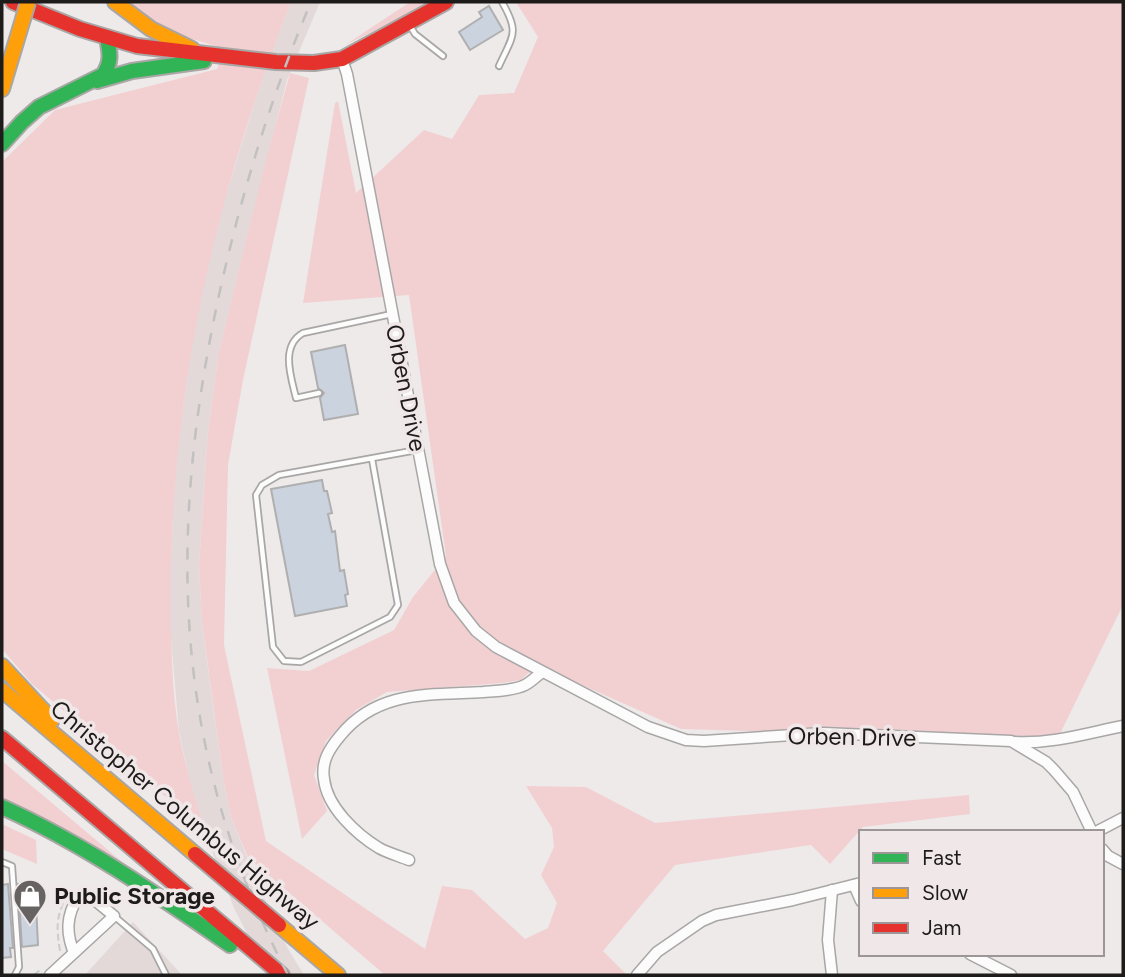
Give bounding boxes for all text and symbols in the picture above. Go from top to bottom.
street label: Orben Drive [380,322,433,454]
street label: Christopher Columbus Highway [45,694,326,936]
street label: Orben Drive [787,721,917,752]
legend [859,830,1104,956]
text: Fast [922,845,962,870]
shop icon: Public Storage [11,877,49,926]
text: Slow [922,880,968,905]
place label: Public Storage [54,881,215,910]
text: Jam [922,915,961,940]

